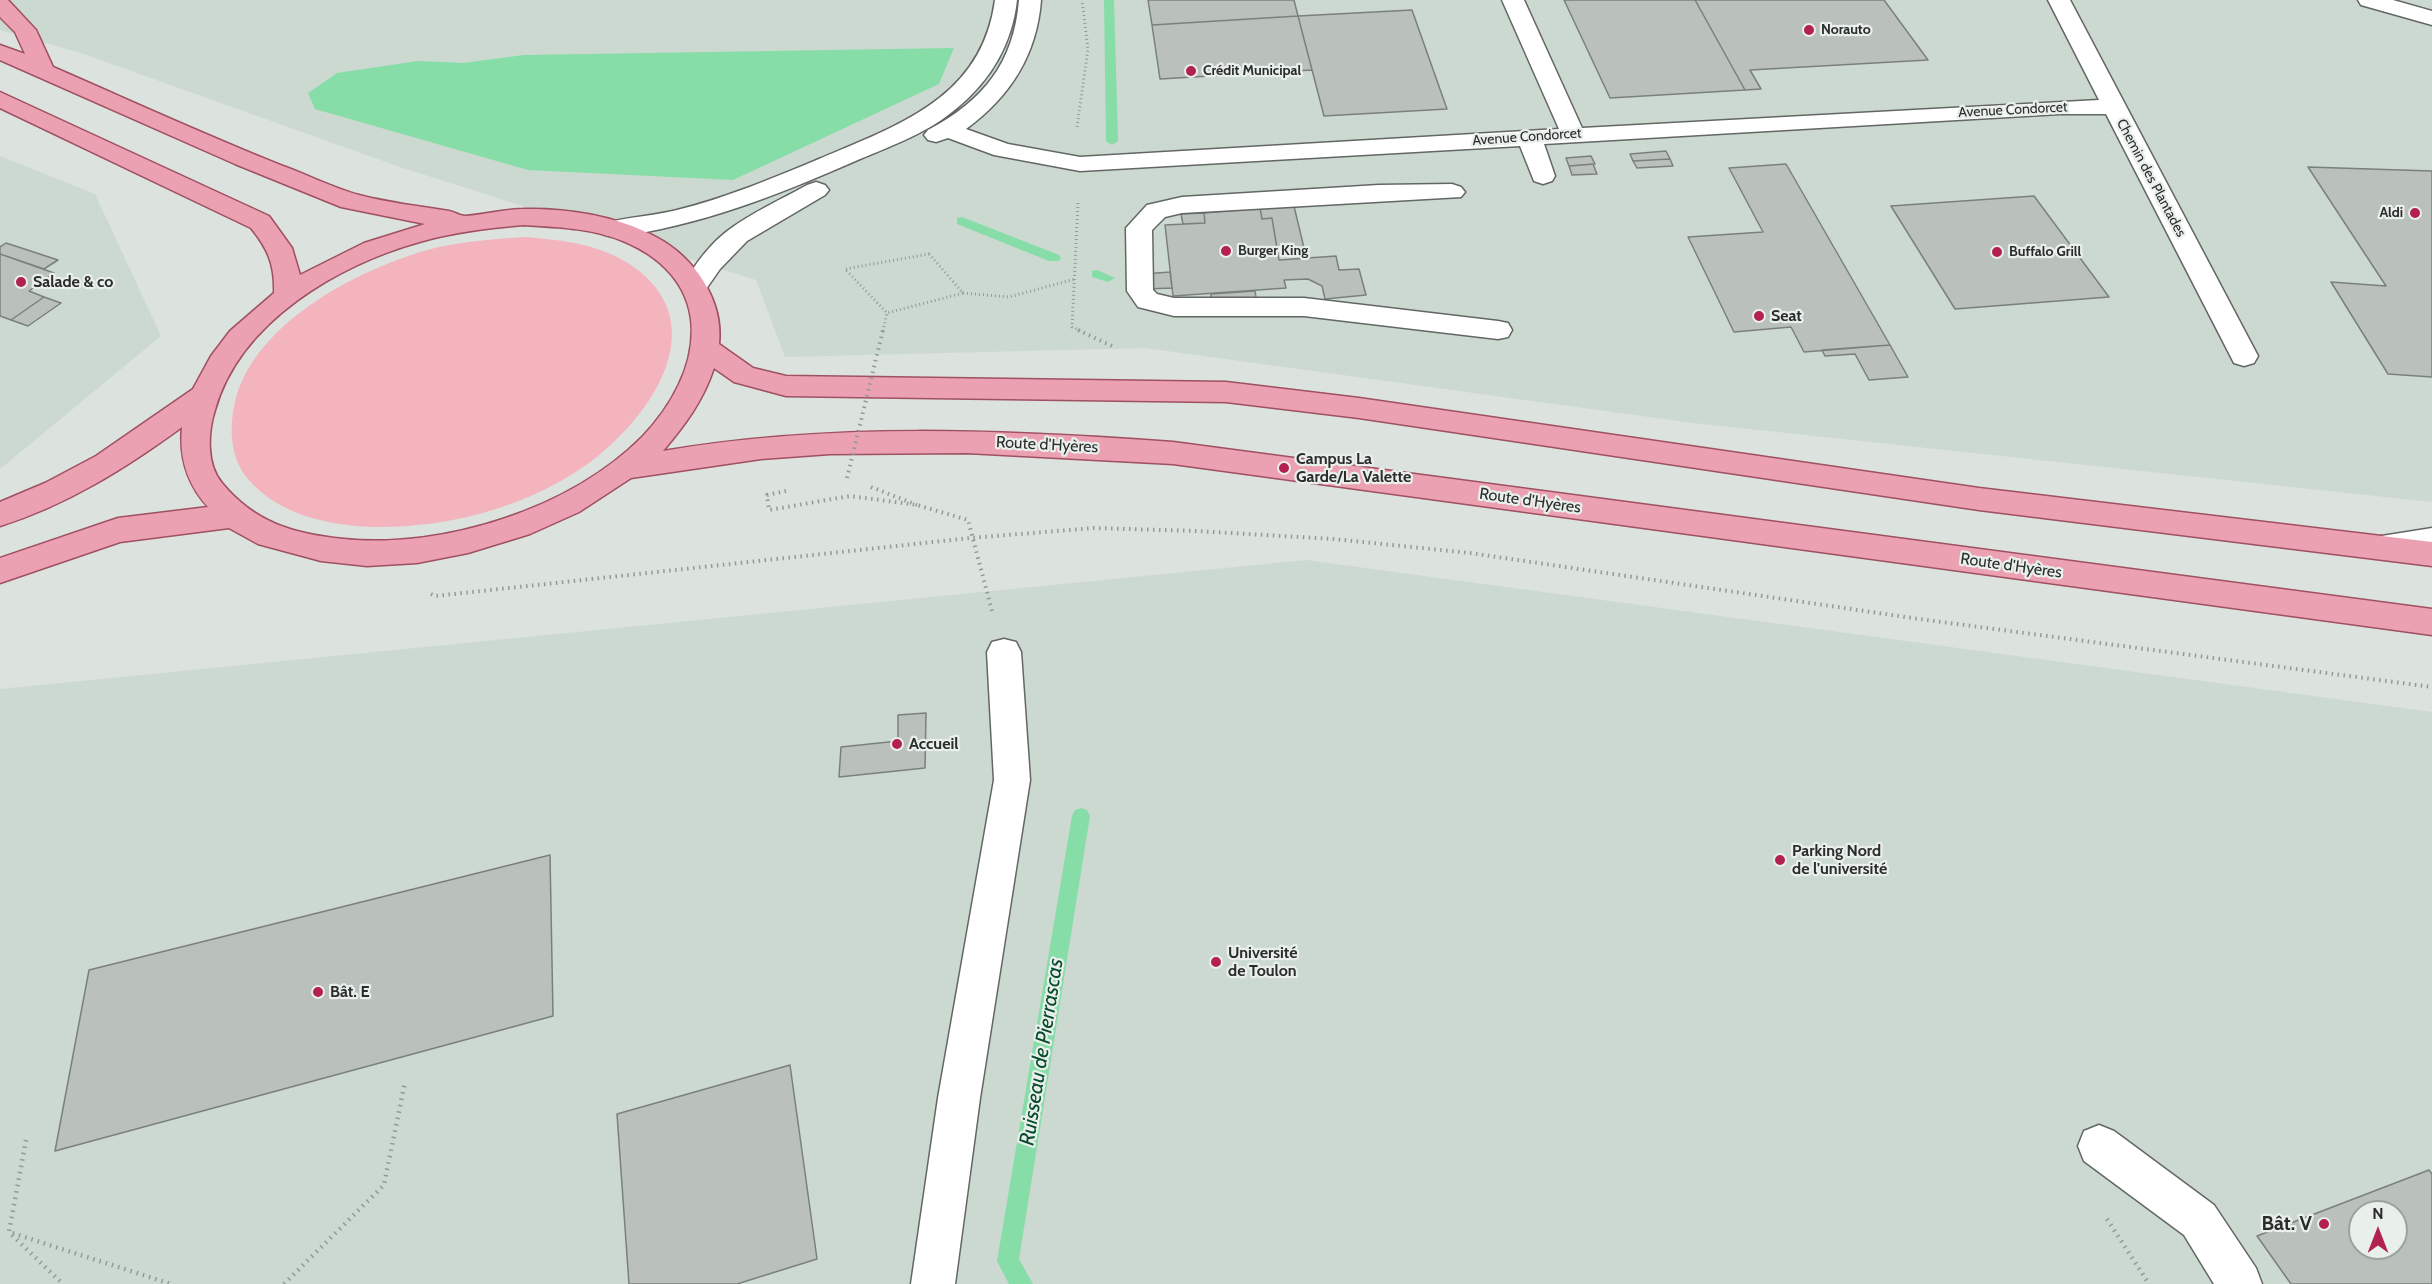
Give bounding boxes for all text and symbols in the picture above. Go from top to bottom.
place label: Norauto [1821,22,1871,38]
marker: Norauto [1802,23,1816,37]
place label: Crédit Municipal [1203,63,1301,79]
marker: Crédit Municipal [1184,64,1198,78]
street label: Avenue Condorcet [1958,99,2068,121]
street label: Chemin des Plantades [2113,116,2189,240]
street label: Avenue Condorcet [1472,125,1582,149]
place label: Aldi [2379,205,2403,221]
marker: Aldi [2408,206,2422,220]
place label: Burger King [1238,243,1308,259]
marker: Burger King [1219,244,1233,258]
place label: Buffalo Grill [2009,244,2081,260]
marker: Buffalo Grill [1990,245,2004,259]
place label: Salade & co [33,272,113,292]
marker: Salade & co [14,275,28,289]
place label: Seat [1771,306,1802,326]
marker: Seat [1752,309,1766,323]
street label: Route d'Hyères [995,433,1099,457]
place label: Campus La Garde/La Valette [1296,449,1411,487]
marker: Campus La Garde/La Valette [1277,461,1291,475]
street label: Route d'Hyères [1478,484,1582,518]
street label: Route d'Hyères [1959,549,2063,583]
place label: Accueil [909,734,958,754]
marker: Accueil [890,737,904,751]
place label: Parking Nord de l'université [1792,841,1887,879]
marker: Parking Nord de l'université [1773,853,1787,867]
place label: Université de Toulon [1228,943,1298,981]
marker: Université de Toulon [1209,955,1223,969]
water label: Ruisseau de Pierrascas [1015,957,1069,1147]
place label: Bât. E [330,982,370,1002]
marker: Bât. E [311,985,325,999]
north arrow [2348,1200,2408,1260]
text: N [2372,1204,2384,1223]
place label: Bât. V [2261,1212,2312,1236]
marker: Bât. V [2317,1217,2331,1231]

